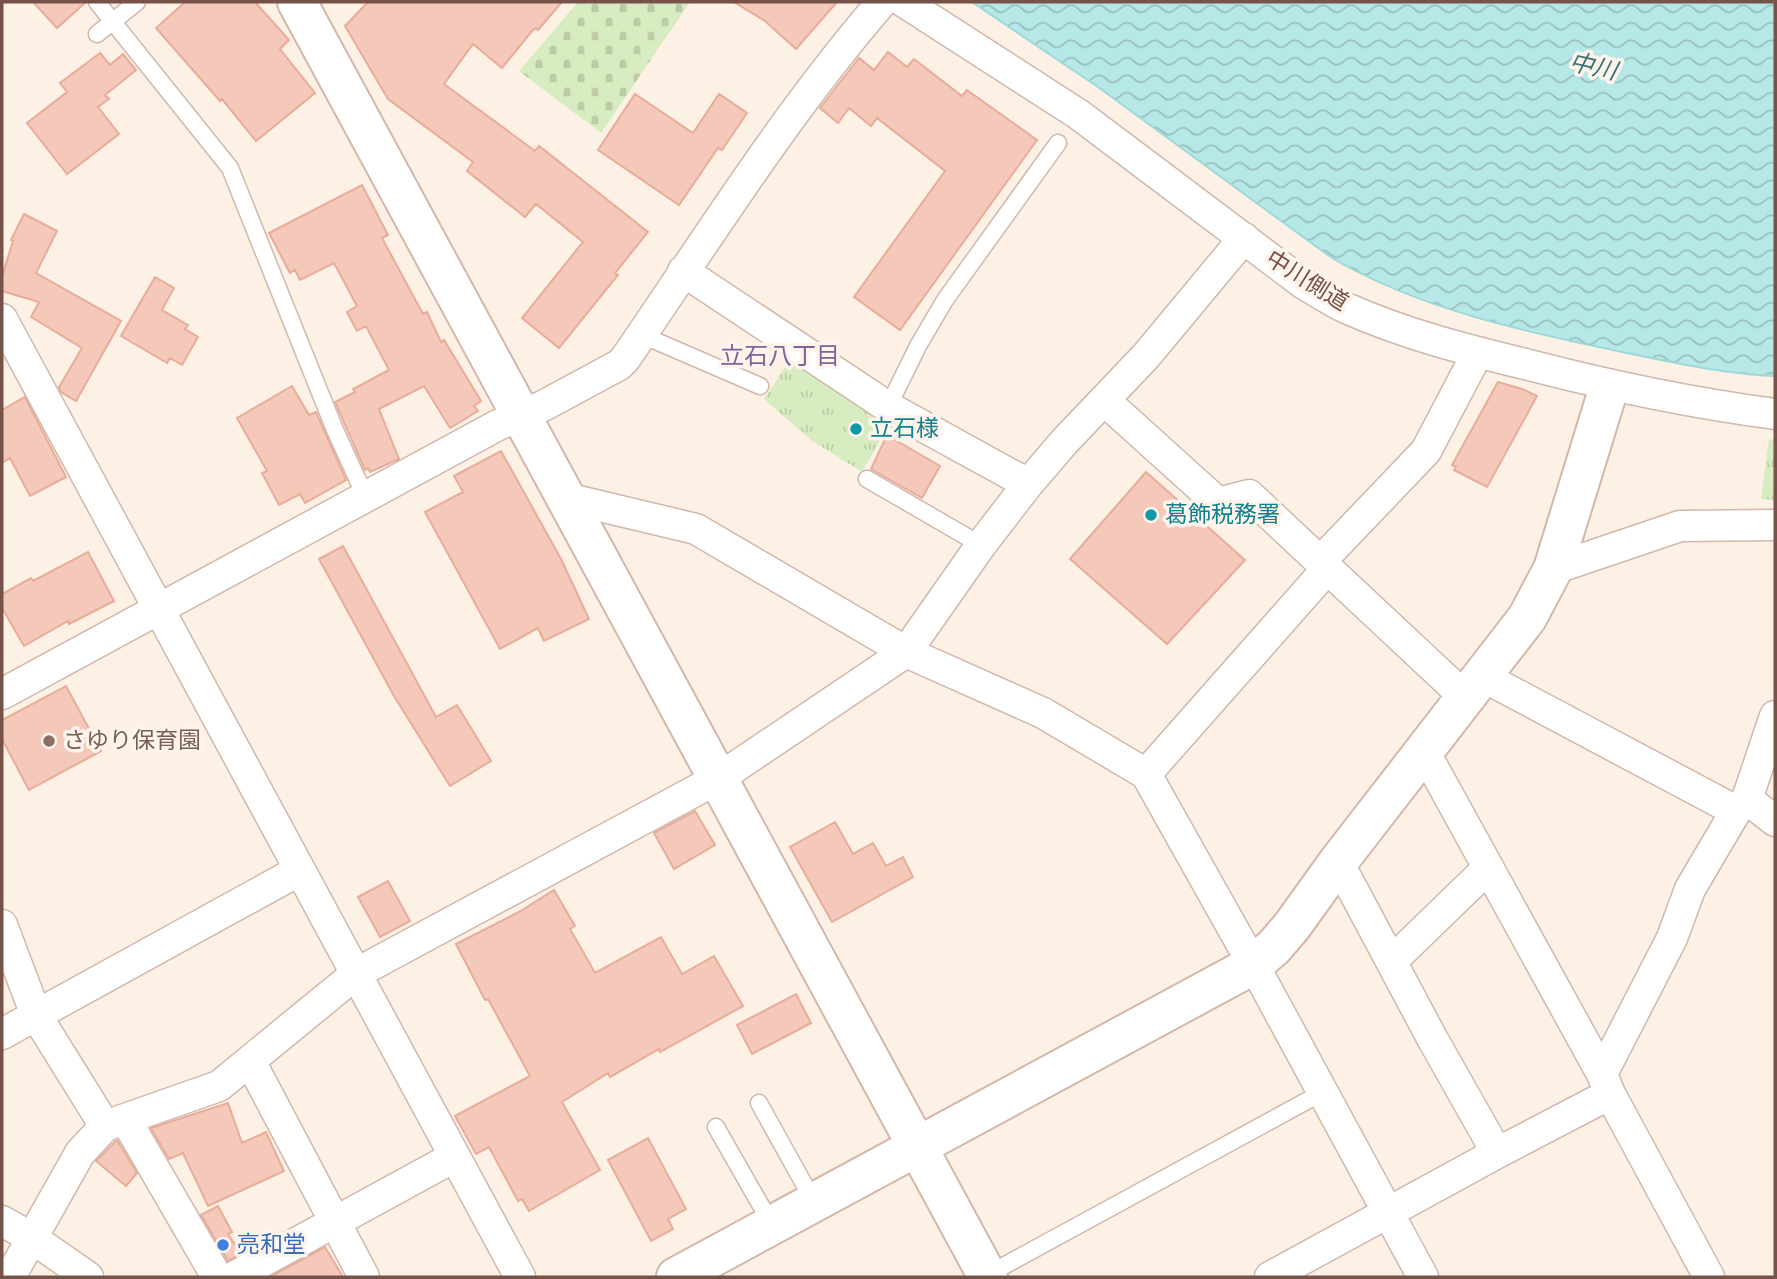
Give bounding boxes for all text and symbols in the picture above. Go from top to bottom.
water label: 中川 [1566,47,1623,87]
street label: 中川側道 [1261,245,1353,317]
district label: 立石八丁目 [720,342,840,371]
place label: 立石様 [870,415,939,443]
marker: 立石様 [848,421,864,437]
place label: 葛飾税務署 [1165,501,1280,529]
marker: 葛飾税務署 [1143,507,1159,523]
place label: さゆり保育園 [63,727,201,755]
marker: さゆり保育園 [41,733,57,749]
place label: 亮和堂 [237,1231,306,1259]
marker: 亮和堂 [215,1237,231,1253]

